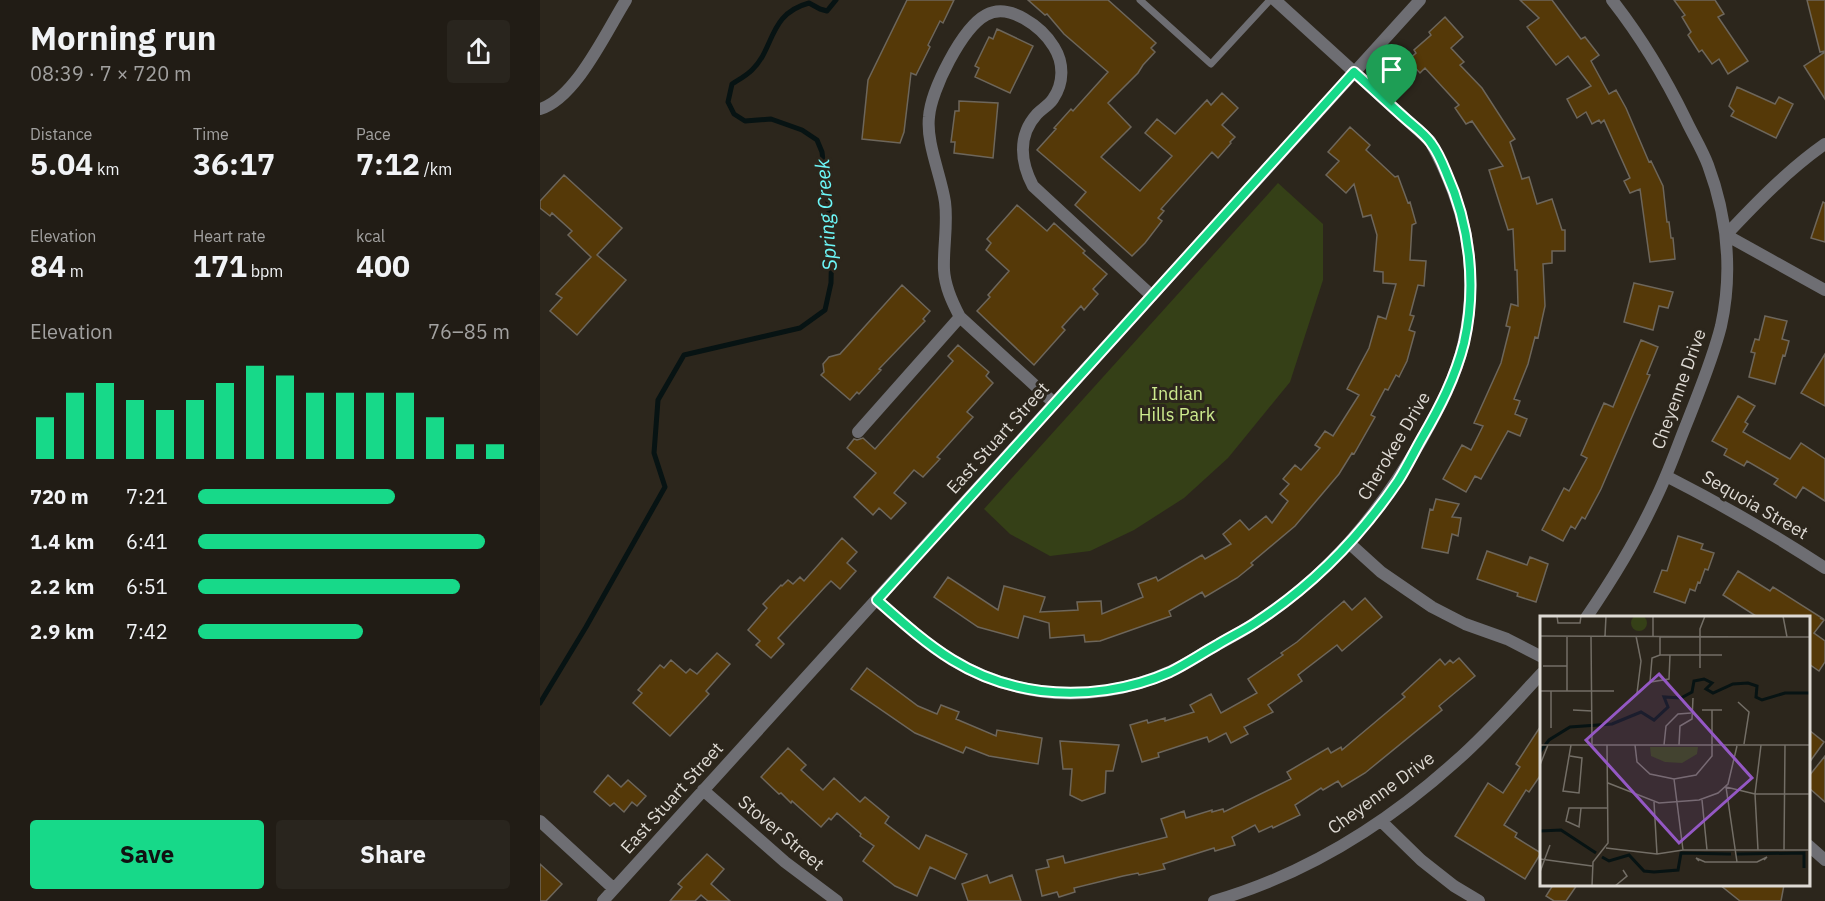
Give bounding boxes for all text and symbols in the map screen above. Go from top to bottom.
text: Morning run [30,16,216,59]
button: share [447,20,510,83]
pin [1366,44,1417,106]
icon: arrive [1375,53,1408,86]
text: 08:39 · 7 × 720 m [30,60,191,87]
text: Distance [30,124,92,144]
text: Time [193,124,229,144]
text: Pace [356,124,391,144]
text: 5.04 [30,144,93,183]
text: 36:17 [193,144,275,183]
text: 7:12 [356,144,420,183]
water label: Spring Creek [808,158,843,272]
text: km [93,159,120,179]
text: /km [420,159,452,179]
text: Elevation [30,226,96,246]
text: Heart rate [193,226,266,246]
text: kcal [356,226,385,246]
text: 84 [30,246,66,285]
text: 171 [193,246,247,285]
text: 400 [356,246,410,285]
text: m [66,261,84,281]
text: bpm [247,261,283,281]
text: Elevation [30,318,113,345]
text: 76–85 m [428,318,510,345]
street label: Cheyenne Drive [1646,325,1711,452]
street label: East Stuart Street [941,377,1054,498]
park label: Indian Hills Park [1139,382,1216,426]
street label: Cherokee Drive [1352,387,1435,504]
street label: Sequoia Street [1698,465,1812,544]
text: 720 m [30,483,89,510]
text: 7:21 [126,483,168,510]
text: 1.4 km [30,528,94,555]
text: 6:41 [126,528,168,555]
text: 2.2 km [30,573,94,600]
text: 6:51 [126,573,168,600]
inset map [1540,616,1810,886]
text: 2.9 km [30,618,94,645]
text: 7:42 [126,618,168,645]
street label: East Stuart Street [615,737,728,858]
street label: Cheyenne Drive [1323,746,1439,839]
street label: Stover Street [734,790,829,875]
button: Save [30,820,264,889]
button: Share [276,820,510,889]

